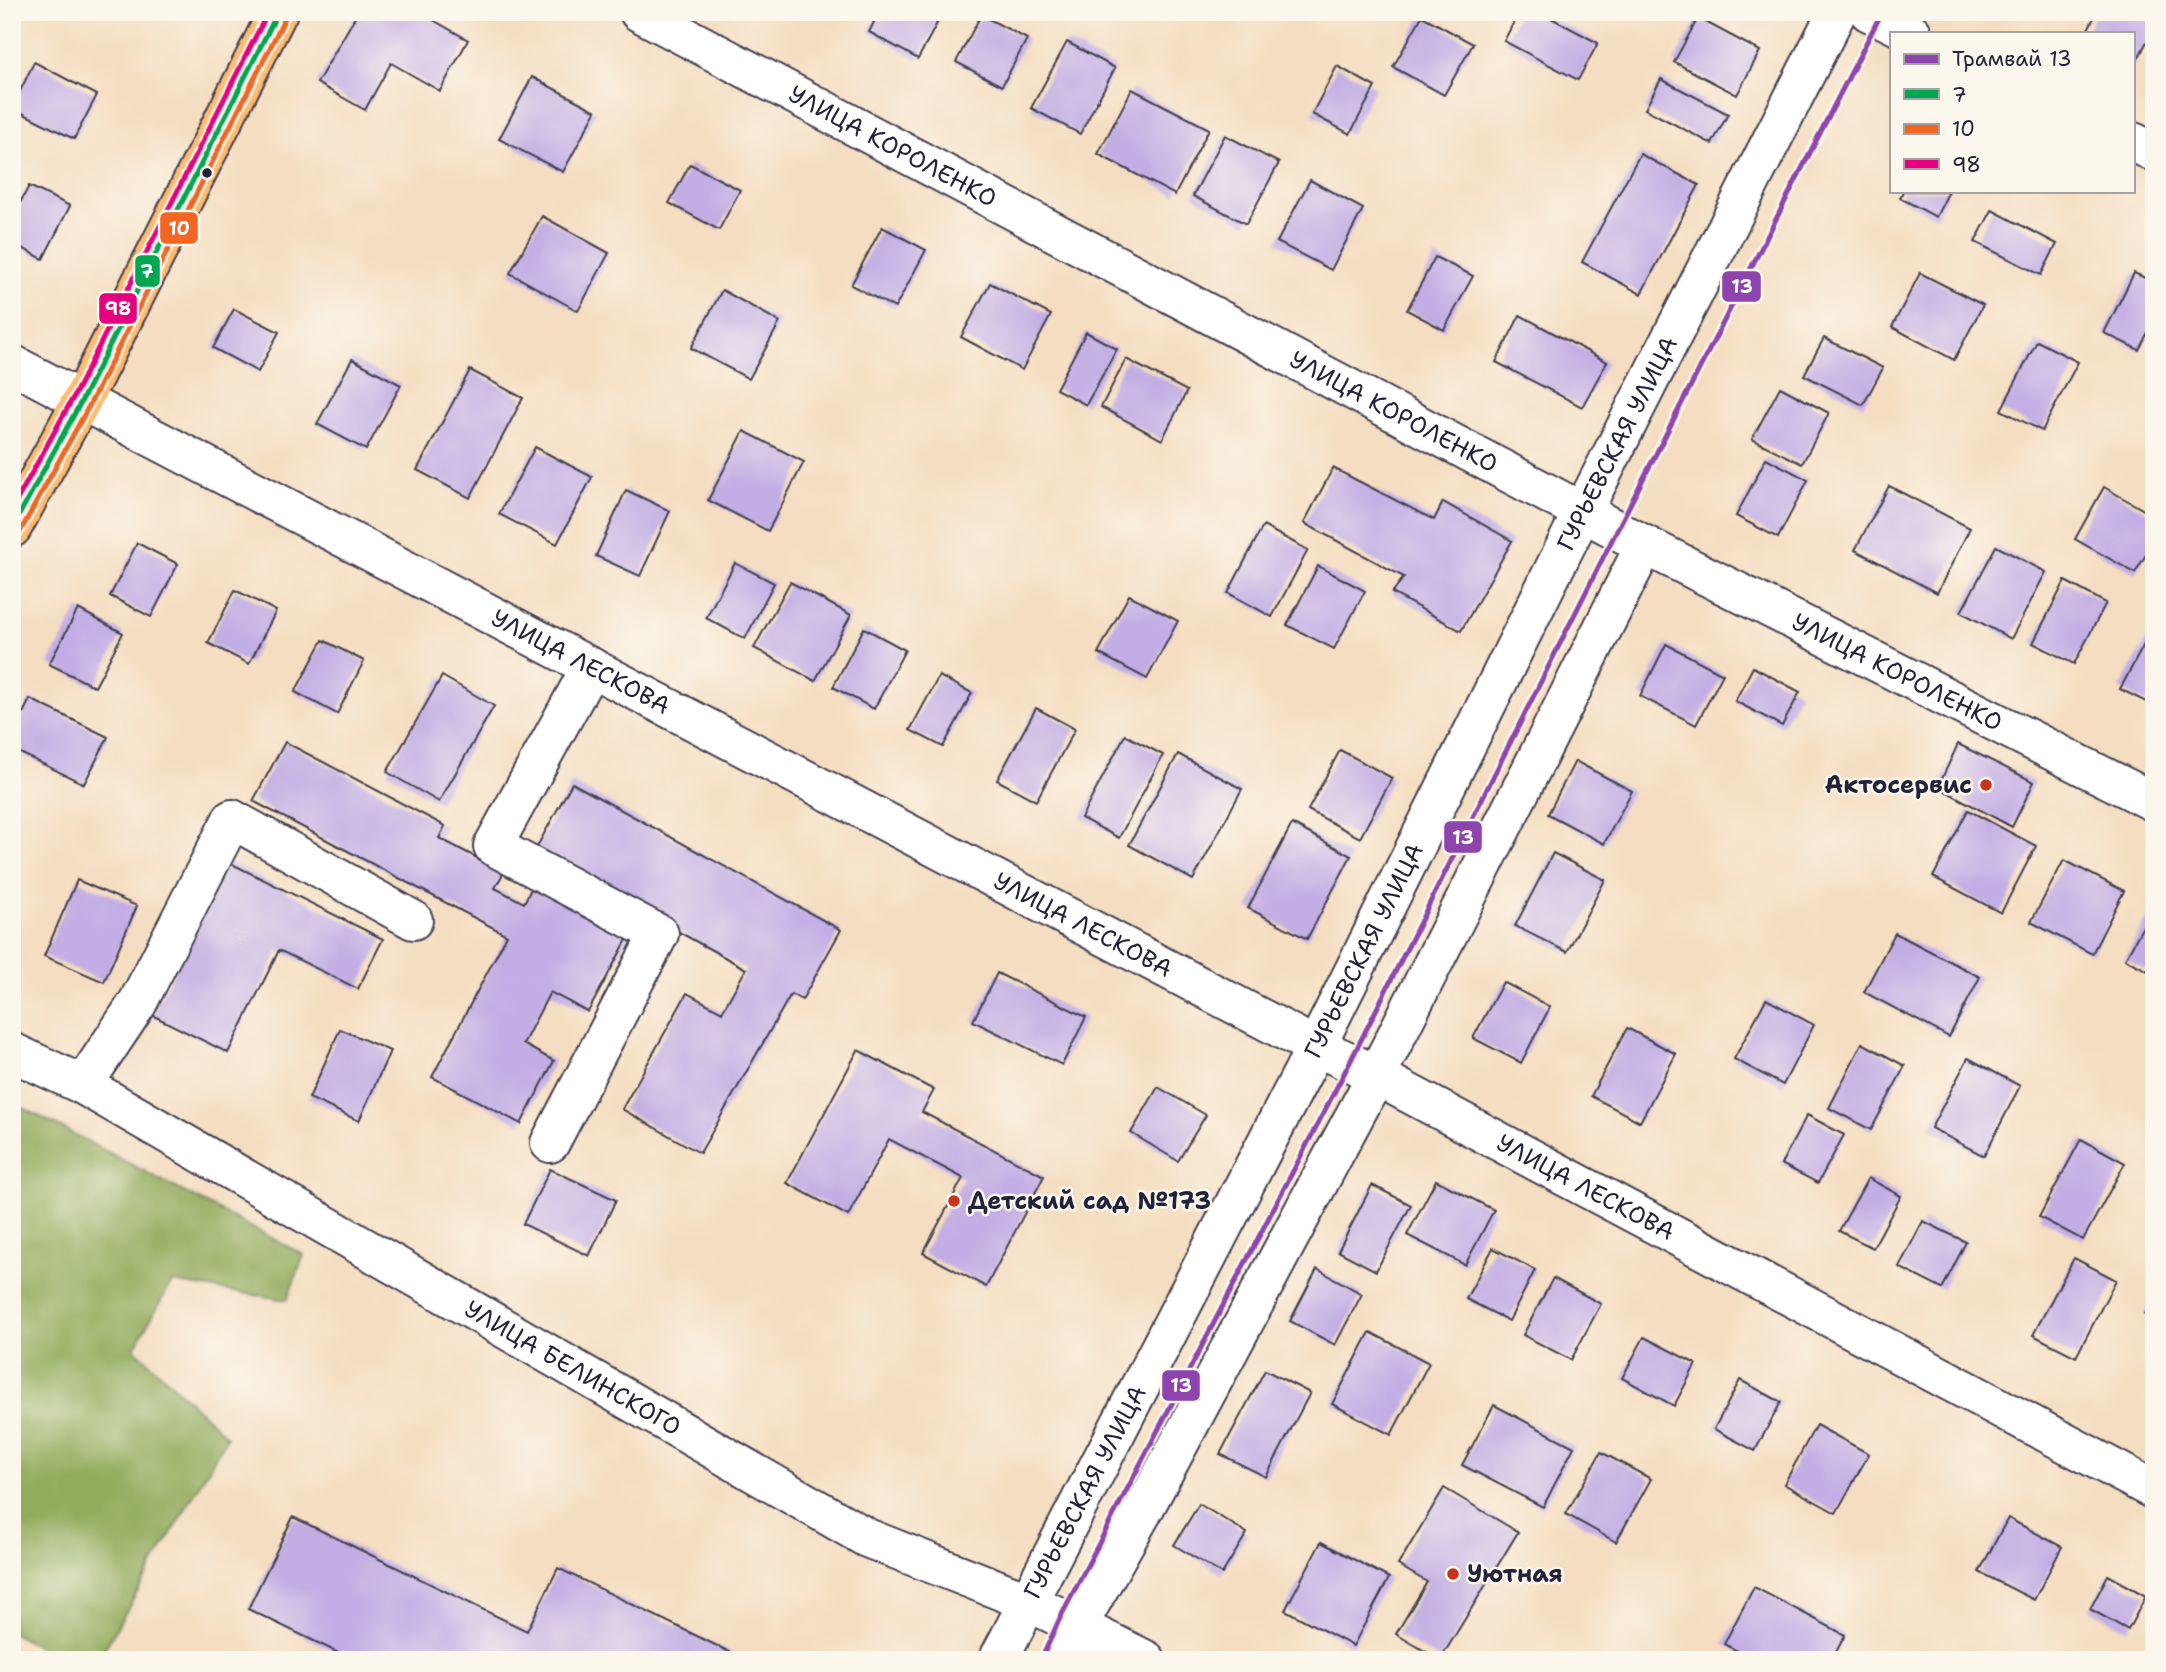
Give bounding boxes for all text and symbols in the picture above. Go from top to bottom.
legend [1890,32,2134,192]
text: Трамвай 13 [1952,45,2072,73]
street label: УЛИЦА КОРОЛЕНКО [783,78,1002,215]
text: 7 [1952,81,1967,109]
text: 10 [1952,115,1975,143]
text: 98 [1952,151,1981,179]
unlabelled marker [200,166,214,180]
line badge: 10 [159,211,199,245]
text: 10 [168,216,190,241]
line badge: 7 [134,254,161,288]
text: 7 [140,259,154,284]
line badge: 13 [1721,270,1762,303]
text: 13 [1731,274,1753,299]
line badge: 98 [98,292,138,325]
text: 98 [105,296,131,321]
street label: ГУРЬЕВСКАЯ УЛИЦА [1550,331,1685,556]
street label: УЛИЦА КОРОЛЕНКО [1284,344,1503,480]
street label: УЛИЦА ЛЕСКОВА [486,602,676,722]
street label: УЛИЦА КОРОЛЕНКО [1787,606,2008,739]
place label: Актосервис [1825,769,1972,801]
marker: Актосервис [1978,777,1994,793]
line badge: 13 [1443,820,1483,854]
text: 13 [1452,825,1474,850]
street label: ГУРЬЕВСКАЯ УЛИЦА [1297,838,1431,1064]
street label: УЛИЦА ЛЕСКОВА [988,865,1178,985]
street label: УЛИЦА ЛЕСКОВА [1491,1127,1680,1248]
place label: Детский сад №173 [968,1185,1211,1217]
marker: Детский сад №173 [946,1193,962,1209]
street label: УЛИЦА БЕЛИНСКОГО [459,1293,687,1443]
line badge: 13 [1161,1369,1201,1402]
text: 13 [1170,1373,1192,1398]
street label: ГУРЬЕВСКАЯ УЛИЦА [1016,1380,1154,1604]
place label: Уютная [1467,1558,1563,1590]
marker: Уютная [1445,1566,1461,1582]

